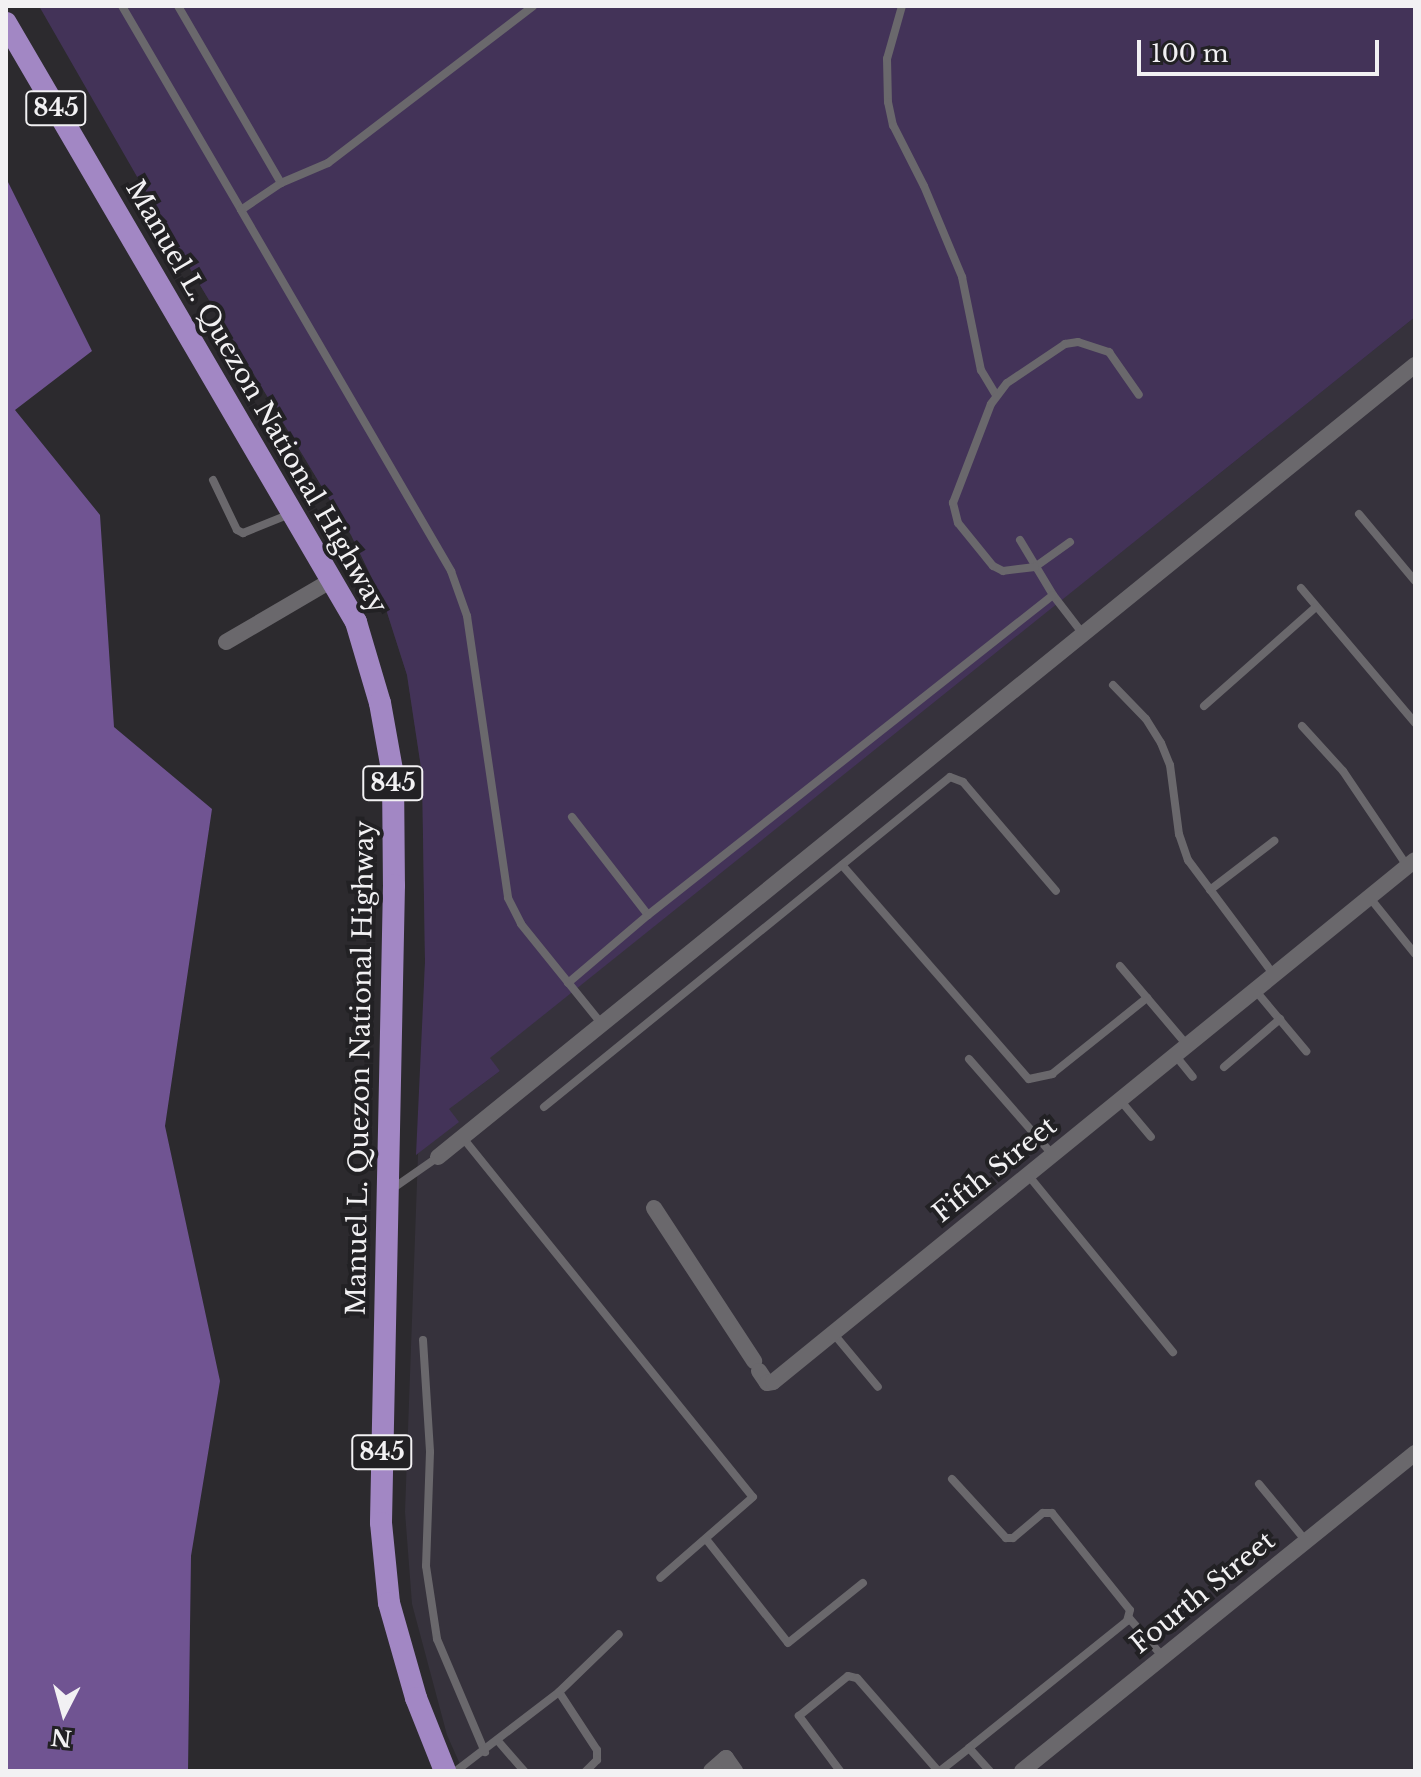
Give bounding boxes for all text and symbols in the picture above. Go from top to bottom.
scale bar [1141,24,1383,74]
text: 100 m [1151,39,1229,68]
road number: 845 [24,88,88,128]
street label: Manuel L. Quezon National Highway [119,175,393,619]
road number: 845 [361,763,425,803]
street label: Manuel L. Quezon National Highway [341,820,381,1316]
street label: Fifth Street [927,1111,1063,1229]
road number: 845 [350,1432,414,1472]
street label: Fourth Street [1125,1525,1281,1661]
north arrow [24,1673,104,1753]
text: N [50,1723,73,1752]

